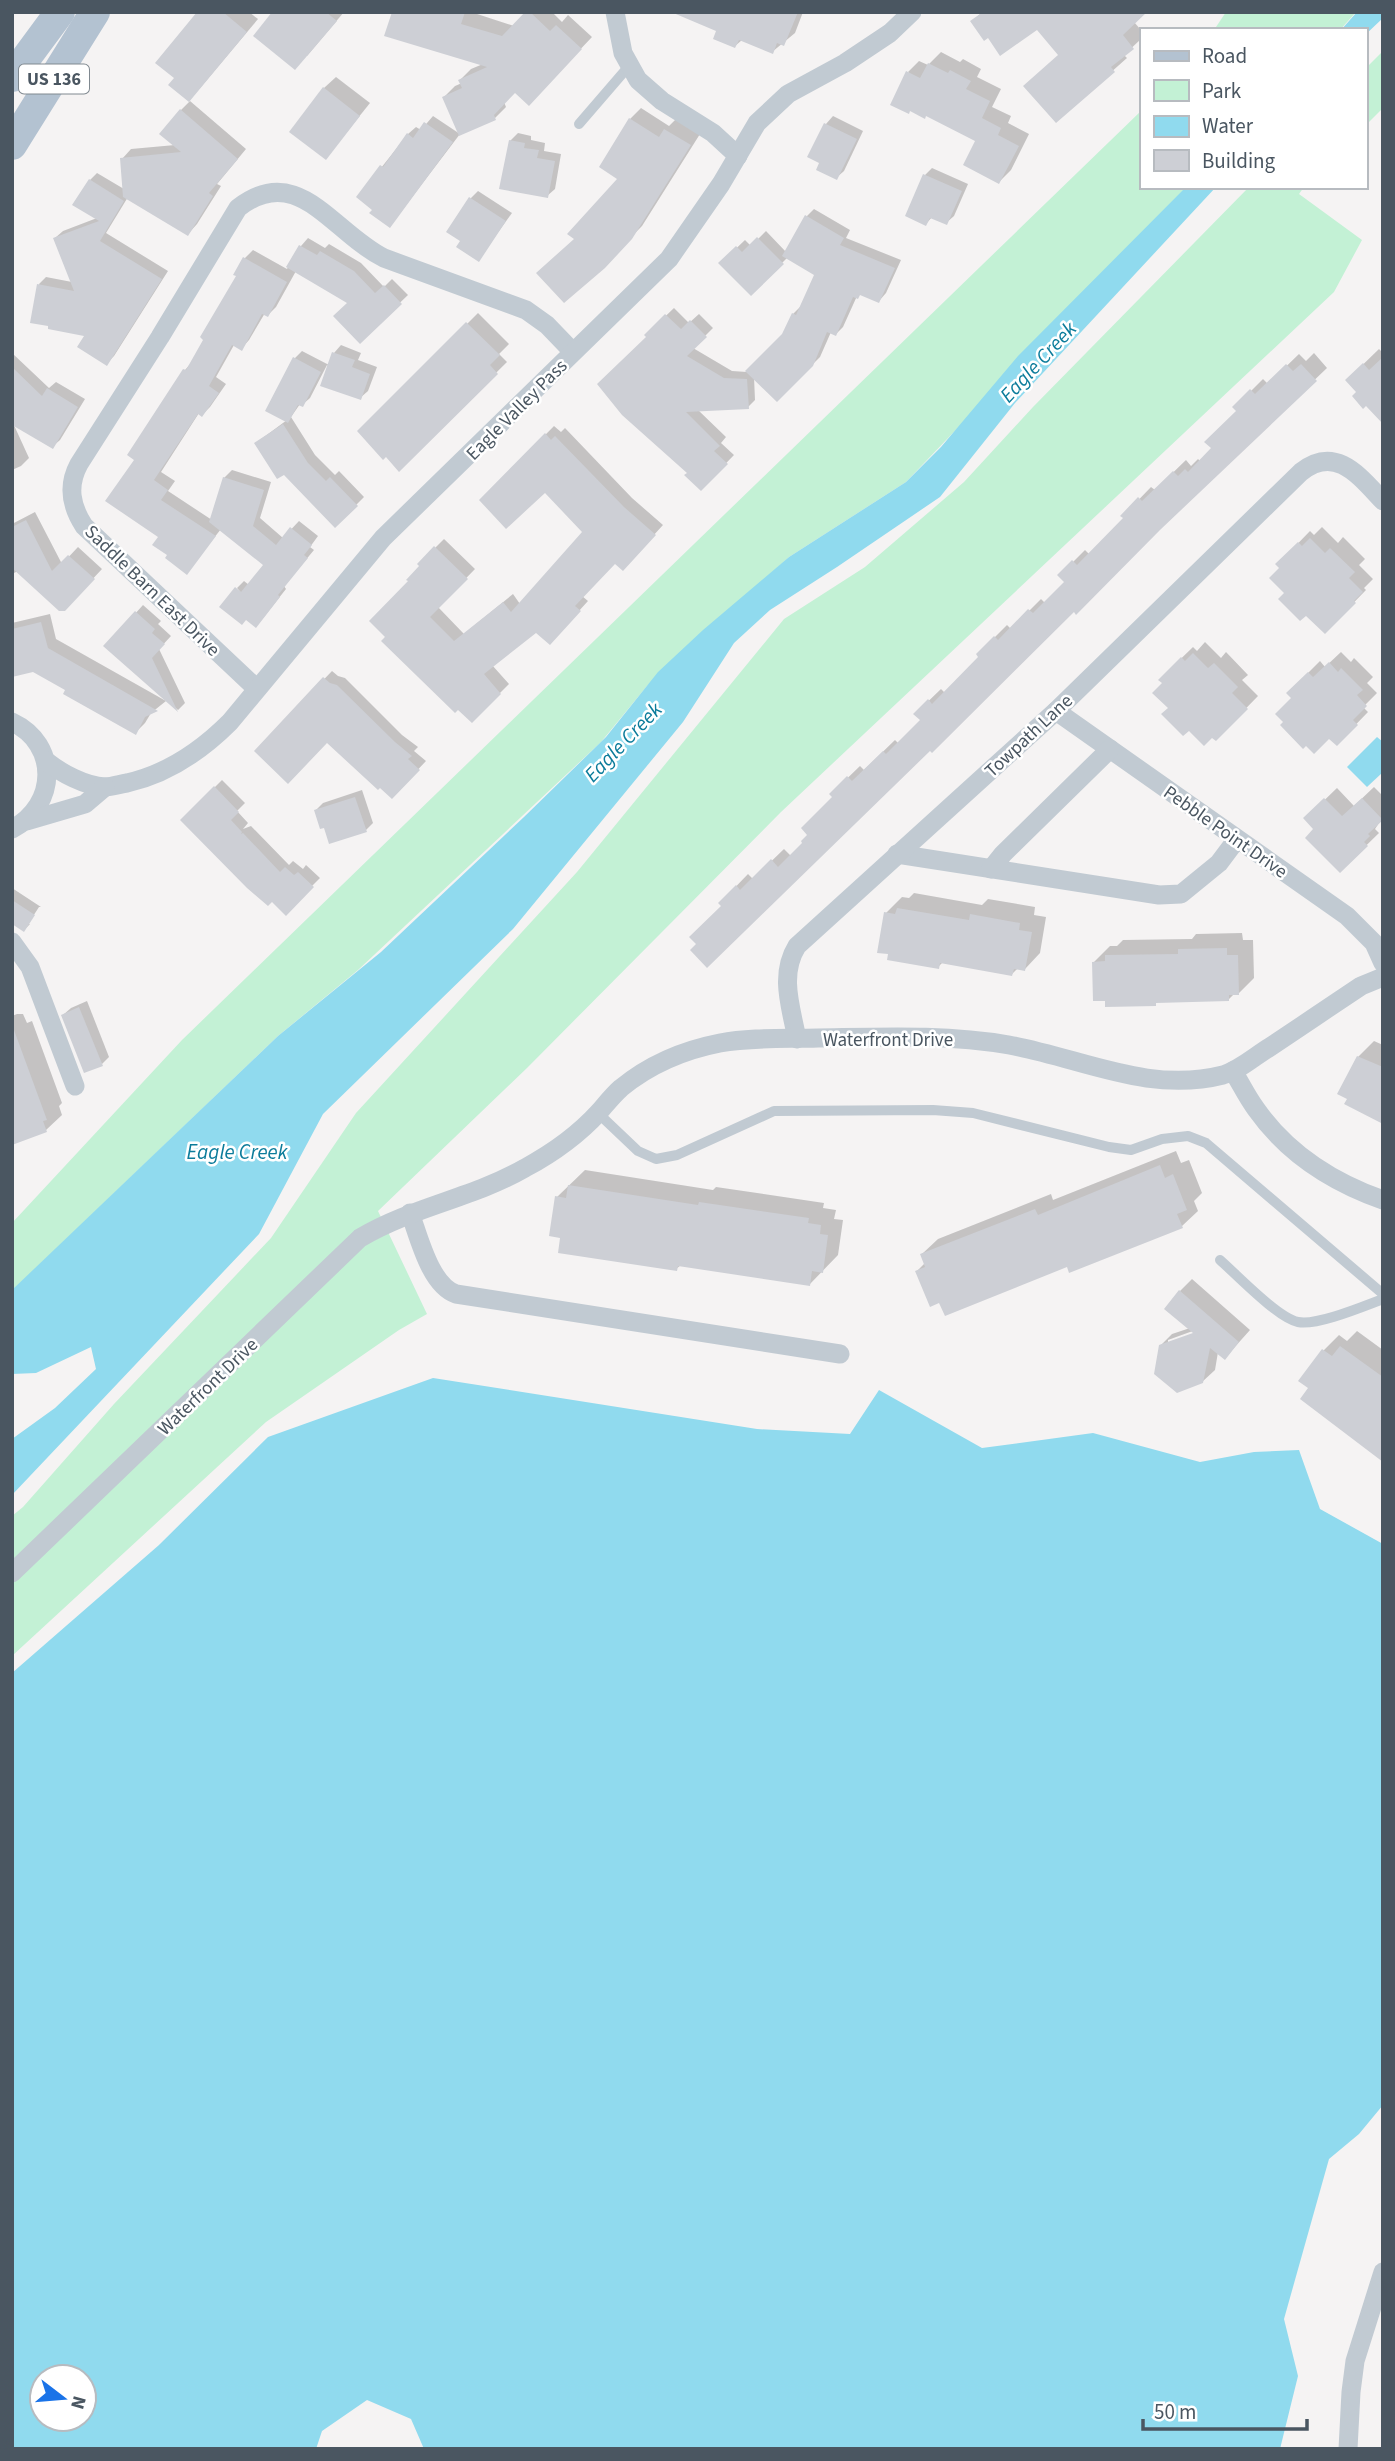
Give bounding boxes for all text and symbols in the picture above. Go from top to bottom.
legend [1140,28,1367,189]
text: Road [1202,41,1247,71]
road number: US 136 [19,64,89,94]
text: Park [1202,76,1242,106]
text: Water [1202,111,1254,141]
text: Building [1202,146,1276,176]
water label: Eagle Creek [993,314,1084,409]
street label: Eagle Valley Pass [460,353,574,467]
street label: Saddle Barn East Drive [78,519,226,663]
street label: Towpath Lane [979,688,1079,784]
water label: Eagle Creek [577,694,670,789]
street label: Pebble Point Drive [1158,779,1293,885]
street label: Waterfront Drive [823,1027,953,1054]
water label: Eagle Creek [186,1137,289,1167]
street label: Waterfront Drive [152,1332,264,1442]
north arrow [28,2363,98,2433]
scale bar [1143,2388,1308,2432]
text: N [63,2392,93,2412]
text: 50 m [1154,2397,1196,2427]

